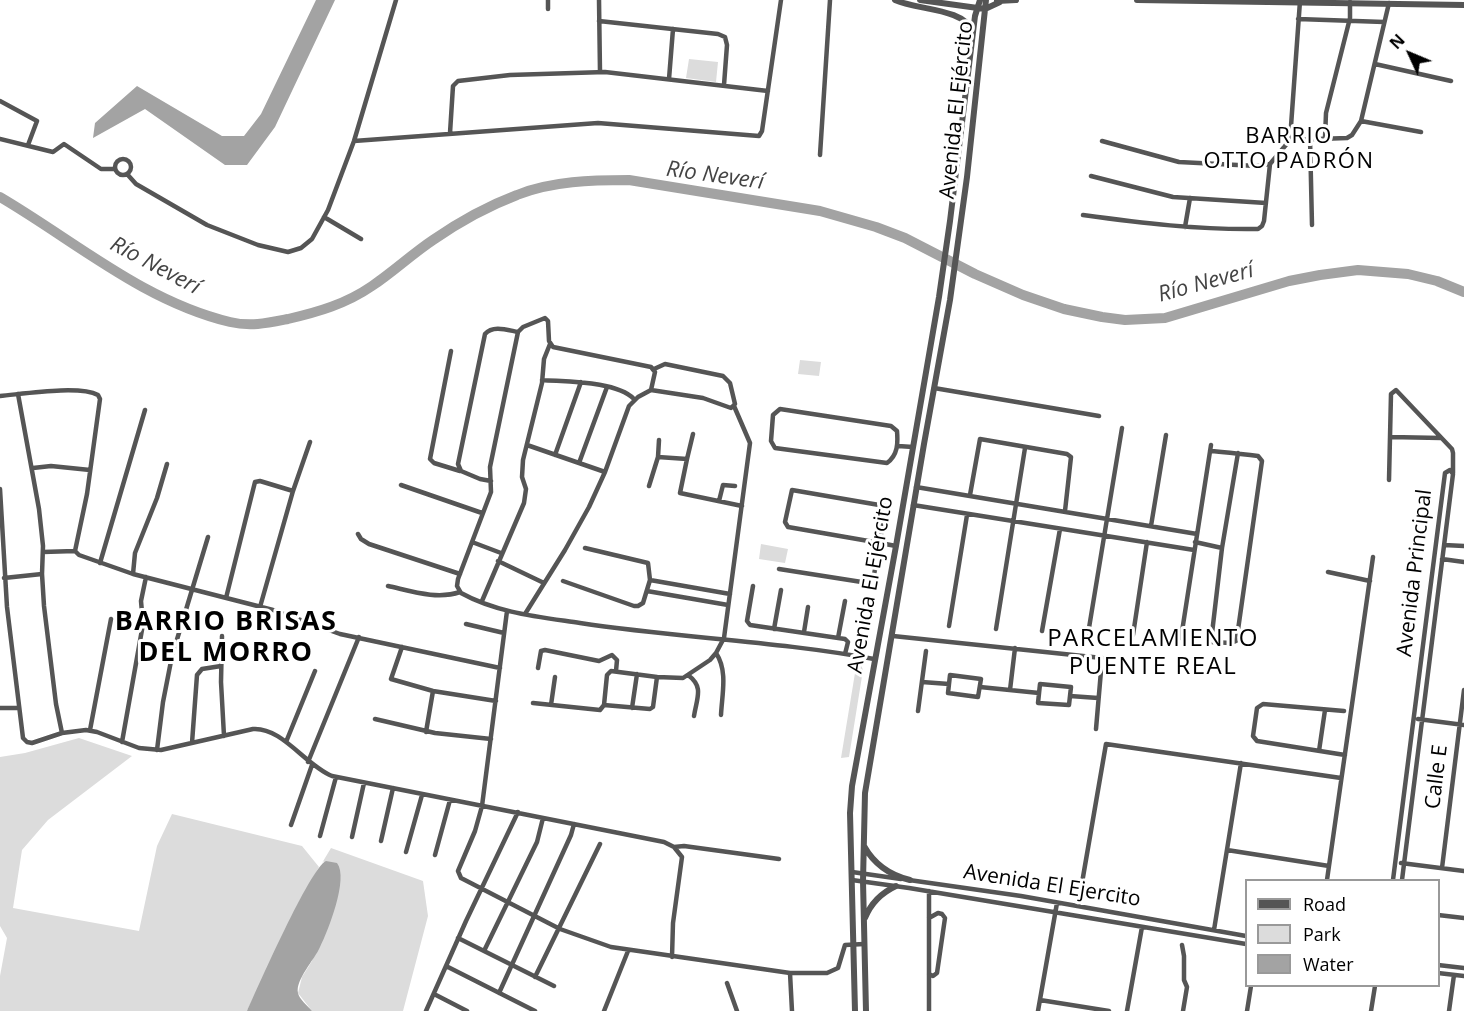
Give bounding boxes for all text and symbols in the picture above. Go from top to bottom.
street label: Avenida El Ejército [935,20,979,200]
north arrow [1380,24,1440,84]
text: N [1385,29,1409,54]
district label: BARRIO OTTO PADRÓN [1203,124,1375,176]
water label: Río Neverí [665,156,765,196]
water label: Río Neverí [106,231,204,301]
water label: Río Neverí [1155,258,1257,308]
street label: Avenida Principal [1392,488,1438,658]
street label: Avenida El Ejército [843,495,899,675]
district label: BARRIO BRISAS DEL MORRO [115,606,337,669]
district label: PARCELAMIENTO PUENTE REAL [1047,625,1259,681]
street label: Calle E [1421,743,1453,811]
street label: Avenida El Ejercito [962,860,1142,912]
legend [1245,879,1440,987]
text: Road [1303,892,1346,916]
text: Park [1303,922,1341,946]
text: Water [1303,952,1354,976]

